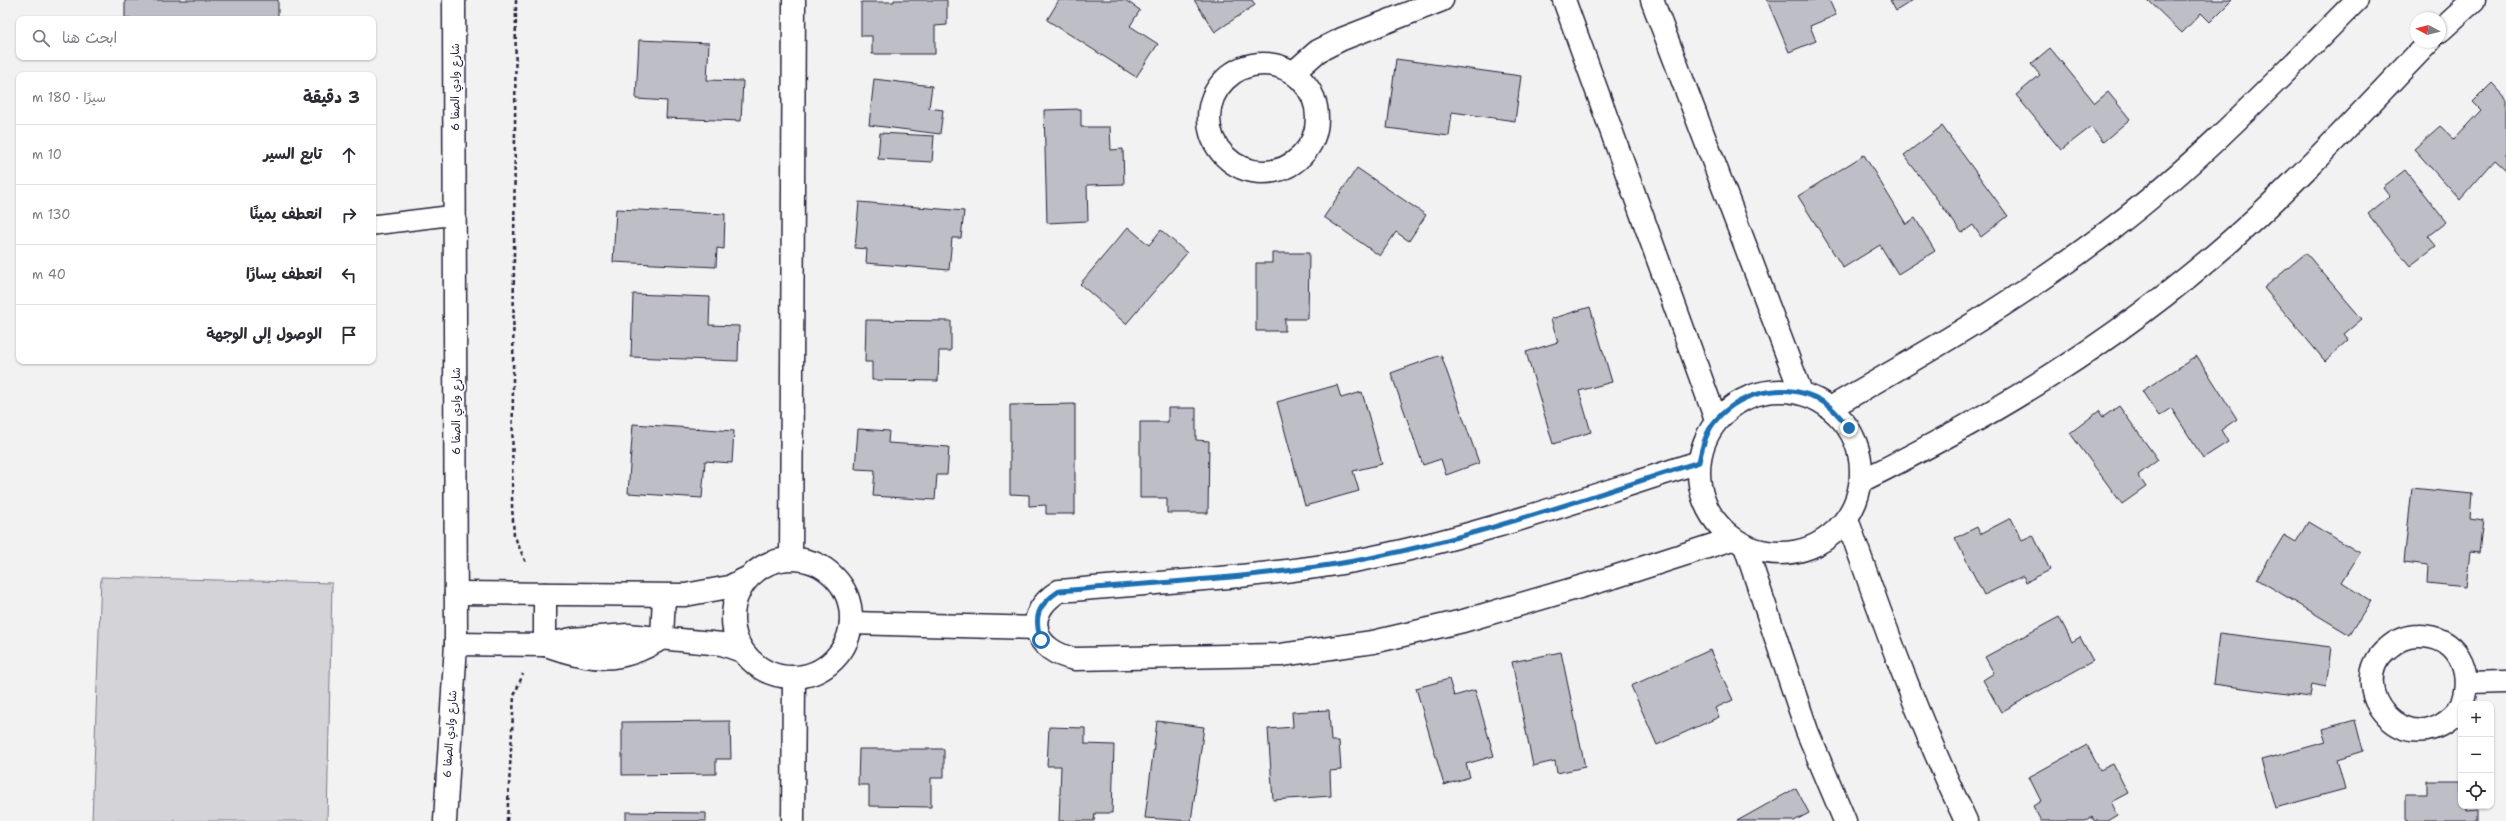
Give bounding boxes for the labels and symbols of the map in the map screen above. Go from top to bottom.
north arrow [2410,12,2446,48]
street label: شارع وادي الصفا 6 [448,43,464,131]
street label: شارع وادي الصفا 6 [449,367,465,455]
route end [1840,419,1858,437]
route start [1032,631,1050,649]
street label: شارع وادي الصفا 6 [439,690,462,778]

